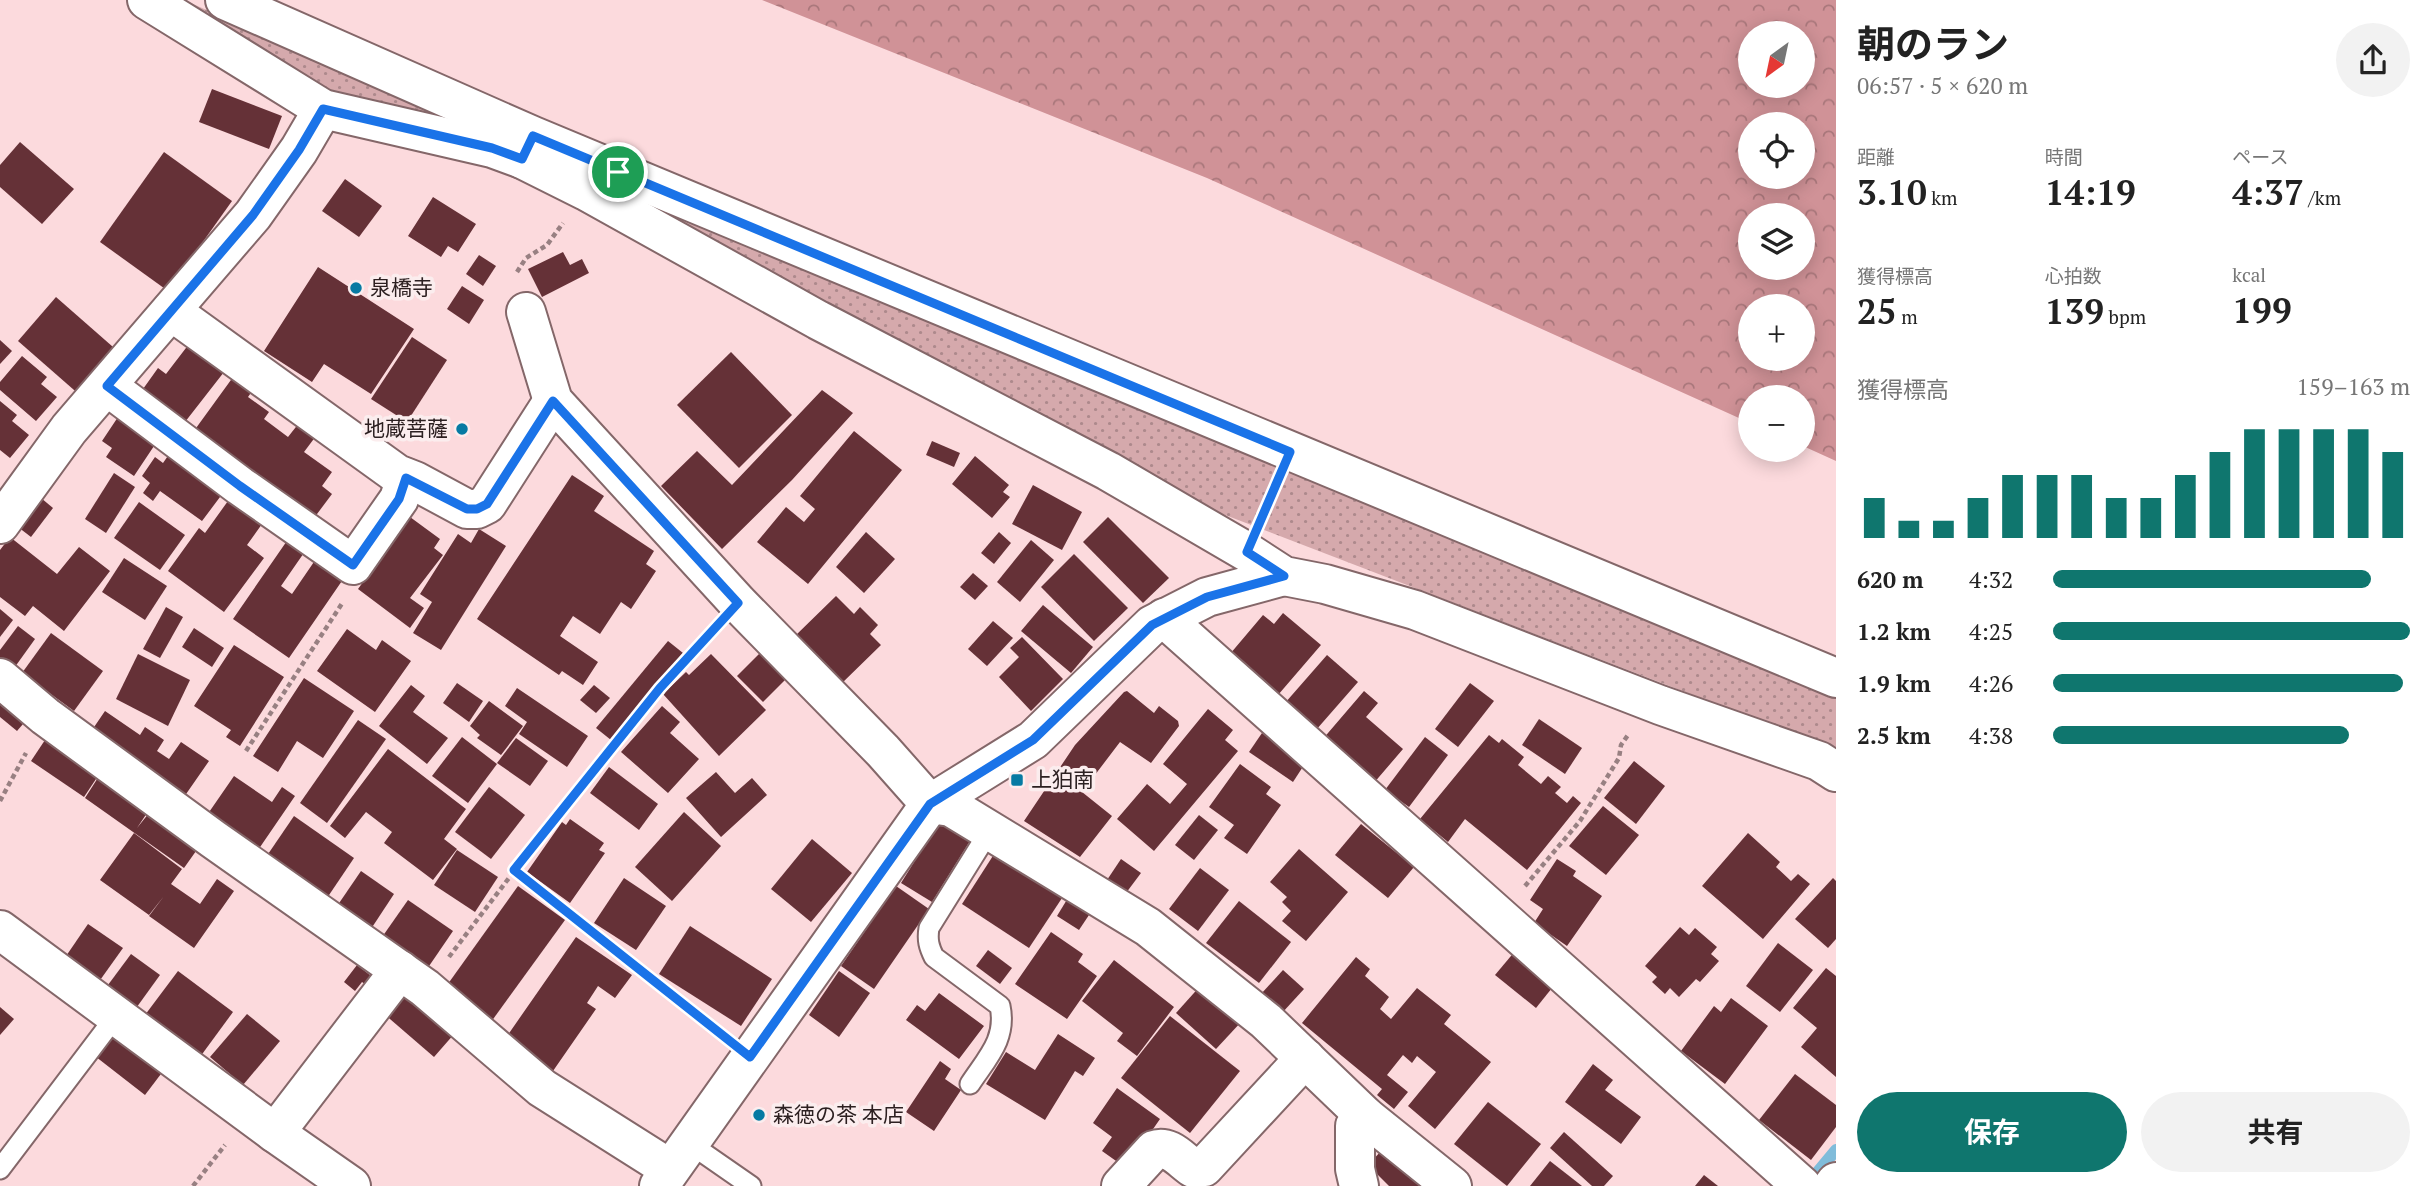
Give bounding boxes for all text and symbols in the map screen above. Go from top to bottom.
text: 朝のラン [1857,19,2009,69]
north arrow [1738,21,1815,98]
map controls [1738,21,1815,462]
button: share [2336,23,2410,97]
text: 06:57 · 5 × 620 m [1857,70,2028,101]
button: locate [1738,112,1815,189]
pin [588,142,648,202]
text: 距離 [1857,144,1895,169]
text: 時間 [2045,144,2083,169]
text: ペース [2232,144,2288,169]
icon: arrive [599,153,637,191]
text: 3.10 [1857,169,1927,215]
text: 14:19 [2045,169,2136,215]
text: 4:37 [2232,169,2304,215]
text: km [1927,185,1958,210]
text: /km [2304,185,2341,210]
button: layers [1738,203,1815,280]
text: kcal [2232,262,2266,287]
text: 獲得標高 [1857,263,1933,288]
text: 心拍数 [2045,263,2102,288]
place label: 泉橋寺 [370,273,433,301]
marker: 泉橋寺 [348,280,364,296]
text: 199 [2232,287,2292,333]
text: 25 [1857,288,1897,334]
text: 139 [2045,288,2104,334]
button: + [1738,294,1815,371]
text: m [1897,304,1918,329]
text: bpm [2104,304,2146,329]
text: 159–163 m [2297,371,2410,402]
text: 獲得標高 [1857,374,1949,405]
button: − [1738,385,1815,462]
place label: 地蔵菩薩 [364,414,448,442]
marker: 地蔵菩薩 [454,421,470,437]
text: 620 m [1857,564,1923,595]
text: 4:32 [1969,564,2013,595]
text: 1.2 km [1857,616,1931,647]
text: 4:25 [1969,616,2013,647]
text: 1.9 km [1857,668,1931,699]
text: 4:26 [1969,668,2013,699]
text: 2.5 km [1857,720,1931,751]
text: 4:38 [1969,720,2013,751]
place label: 上狛南 [1031,765,1094,793]
marker: 上狛南 [1009,772,1025,788]
button: 保存 [1857,1092,2127,1172]
button: 共有 [2141,1092,2410,1172]
place label: 森徳の茶 本店 [773,1100,904,1128]
marker: 森徳の茶 本店 [751,1107,767,1123]

